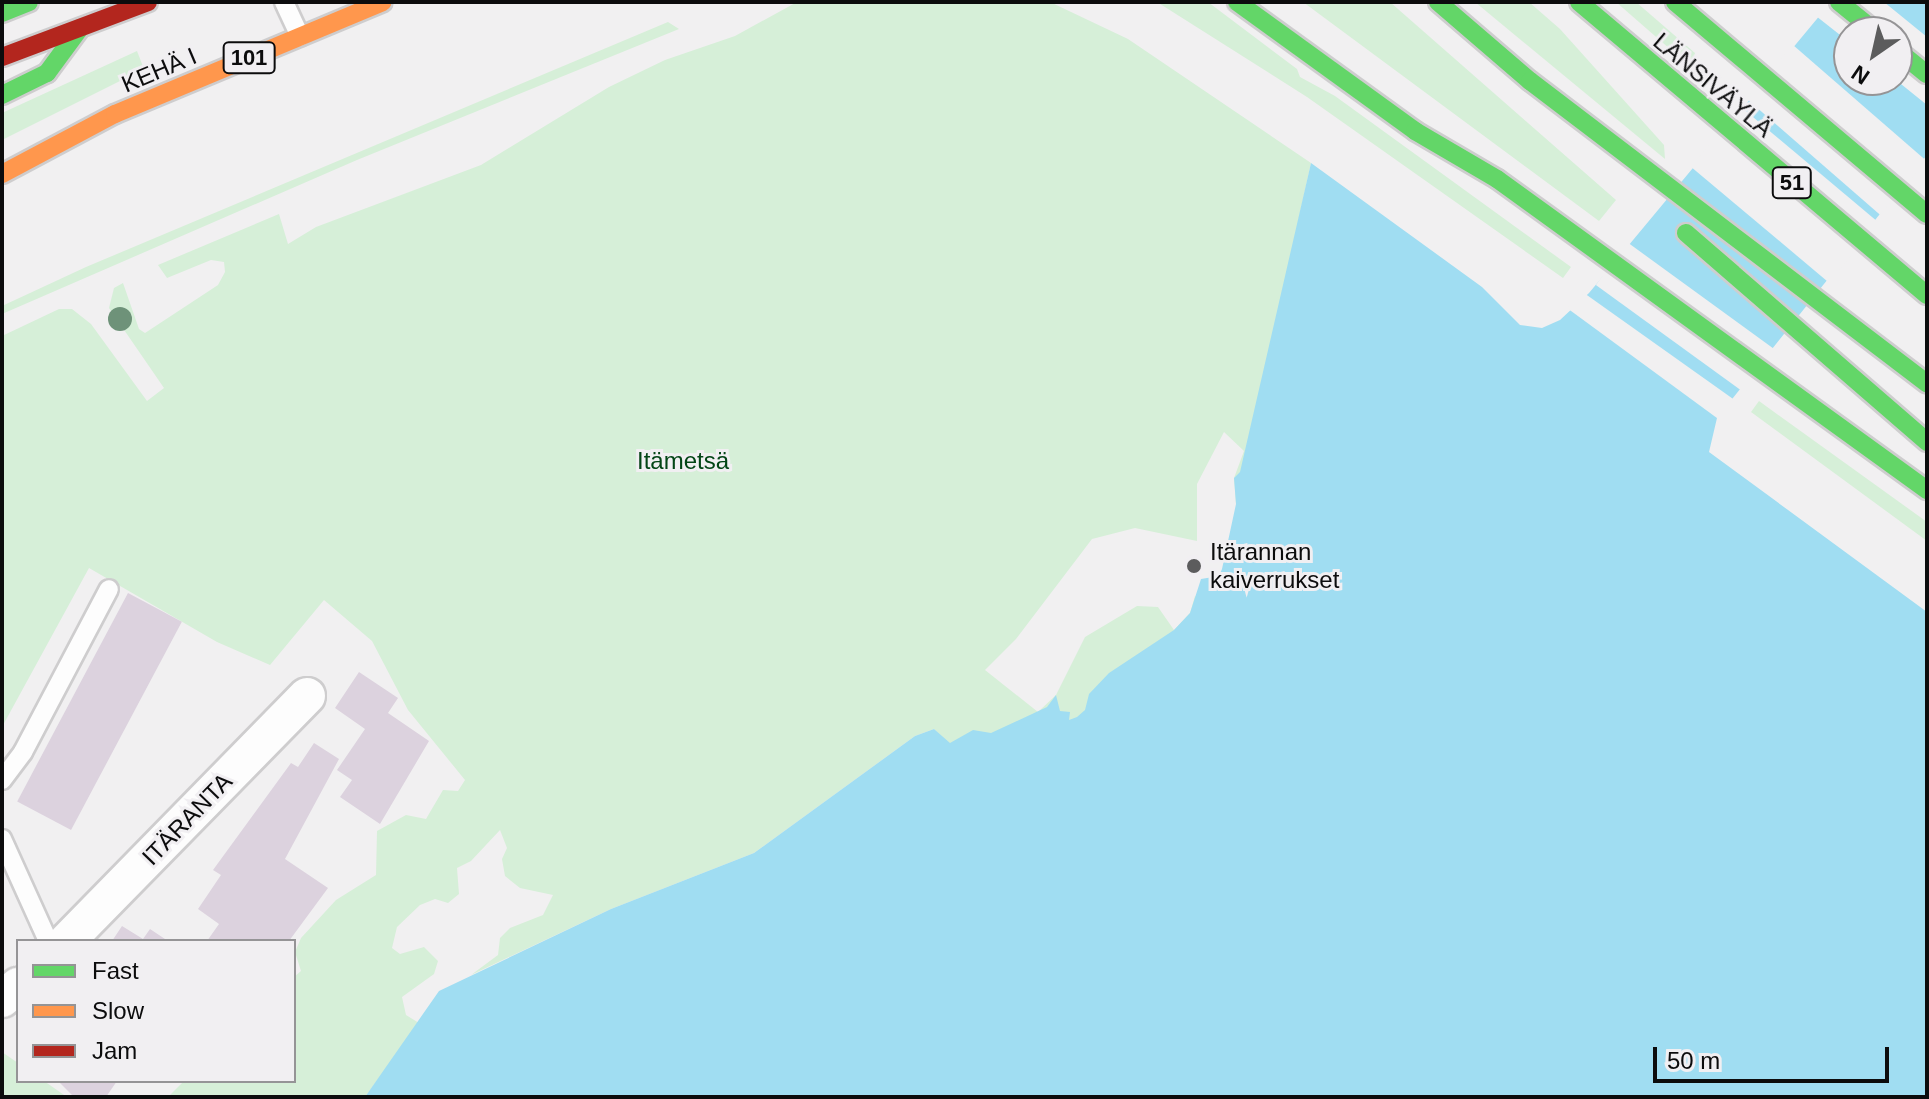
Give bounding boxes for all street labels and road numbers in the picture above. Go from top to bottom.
street label: LÄNSIVÄYLÄ [1648,27,1778,143]
road number: 101 [221,40,277,76]
street label: KEHÄ I [117,41,201,99]
road number: 51 [1770,165,1814,201]
street label: ITÄRANTA [136,767,238,871]

